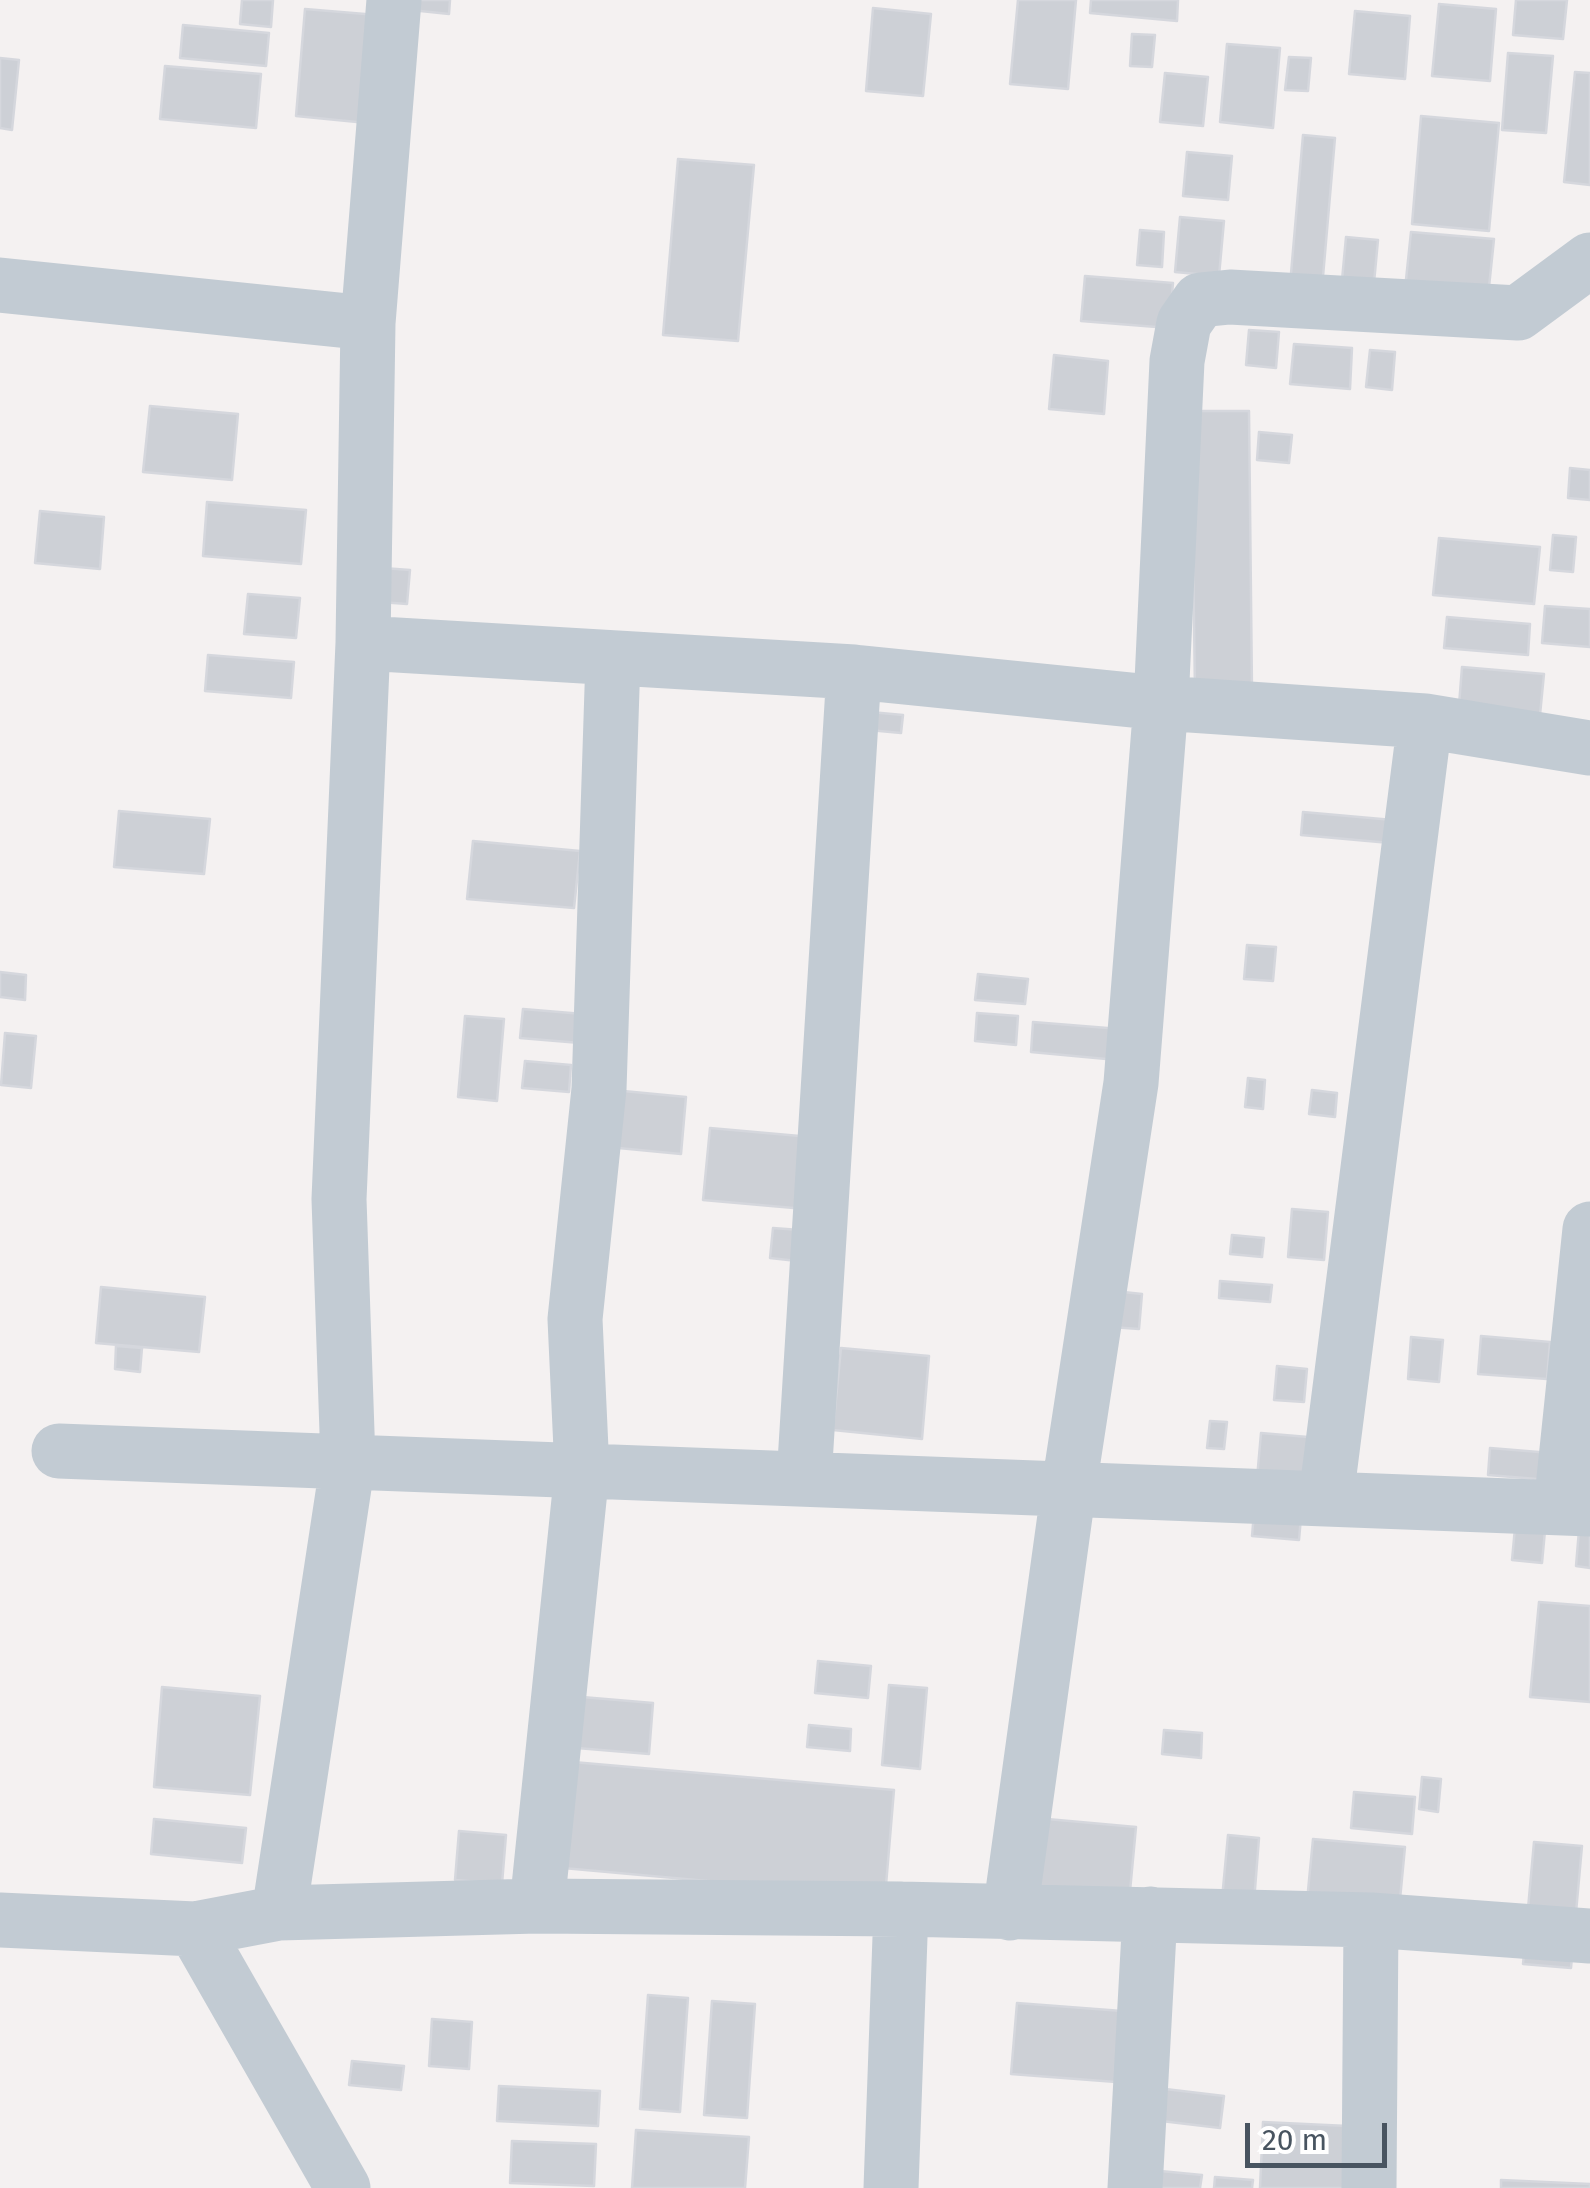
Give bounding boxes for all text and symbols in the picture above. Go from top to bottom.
scale bar [1250,2103,1392,2165]
text: 20 m [1262,2122,1327,2158]

